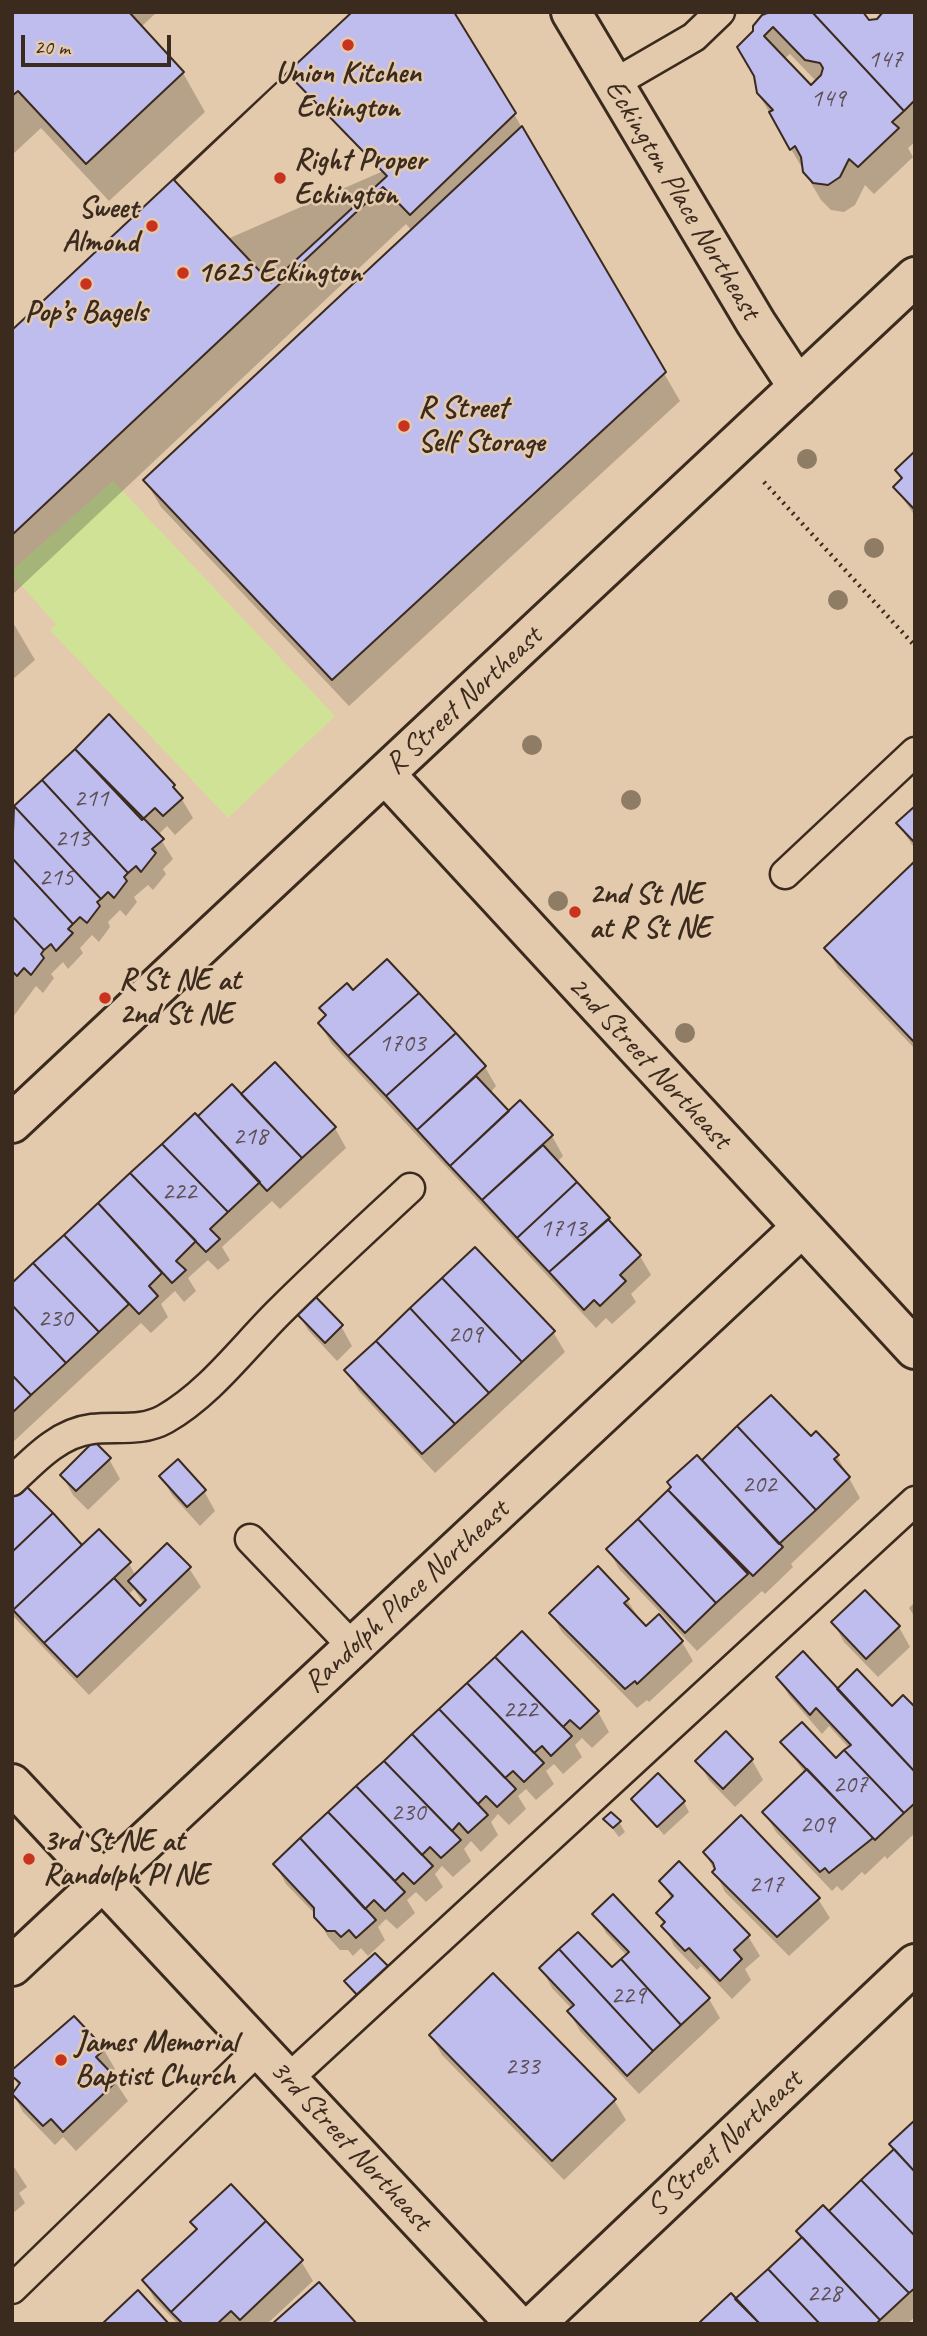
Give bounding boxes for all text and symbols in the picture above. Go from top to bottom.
scale bar [24,21,175,65]
text: 20 m [34,34,70,60]
marker: Union Kitchen Eckington [340,37,356,53]
house number: 147 [867,44,903,76]
place label: Union Kitchen Eckington [275,56,421,126]
street label: Eckington Place Northeast [596,73,768,327]
house number: 149 [810,83,846,115]
place label: Right Proper Eckington [294,143,426,214]
marker: Right Proper Eckington [272,170,288,186]
place label: Sweet Almond [62,191,138,262]
marker: Sweet Almond [144,218,160,234]
place label: 1625 Eckington [197,255,362,291]
marker: 1625 Eckington [175,265,191,281]
marker: Pop’s Bagels [78,276,94,292]
place label: Pop’s Bagels [25,295,147,331]
place label: R Street Self Storage [418,391,544,462]
marker: R Street Self Storage [396,418,412,434]
street label: R Street Northeast [378,619,550,783]
house number: 211 [73,783,109,815]
house number: 213 [54,823,90,855]
house number: 215 [38,862,74,894]
place label: 2nd St NE at R St NE [589,877,710,948]
marker: 2nd St NE at R St NE [567,904,583,920]
place label: R St NE at 2nd St NE [119,963,240,1034]
street label: 2nd Street Northeast [560,969,738,1157]
marker: R St NE at 2nd St NE [97,990,113,1006]
house number: 1703 [379,1028,425,1060]
house number: 218 [232,1121,268,1153]
house number: 222 [161,1176,197,1208]
house number: 1713 [540,1213,586,1245]
house number: 230 [37,1303,73,1335]
house number: 209 [447,1319,483,1351]
house number: 202 [741,1469,777,1501]
street label: Randolph Place Northeast [297,1493,517,1701]
house number: 222 [502,1694,538,1726]
house number: 207 [832,1769,868,1801]
house number: 230 [390,1797,426,1829]
house number: 209 [799,1809,835,1841]
place label: 3rd St NE at Randolph Pl NE [43,1824,208,1895]
marker: 3rd St NE at Randolph Pl NE [21,1851,37,1867]
house number: 217 [748,1869,784,1901]
house number: 229 [610,1980,646,2012]
place label: James Memorial Baptist Church [75,2025,238,2096]
house number: 233 [504,2051,540,2083]
marker: James Memorial Baptist Church [53,2052,69,2068]
street label: 3rd Street Northeast [261,2053,439,2239]
street label: S Street Northeast [640,2063,810,2225]
house number: 228 [806,2278,842,2310]

